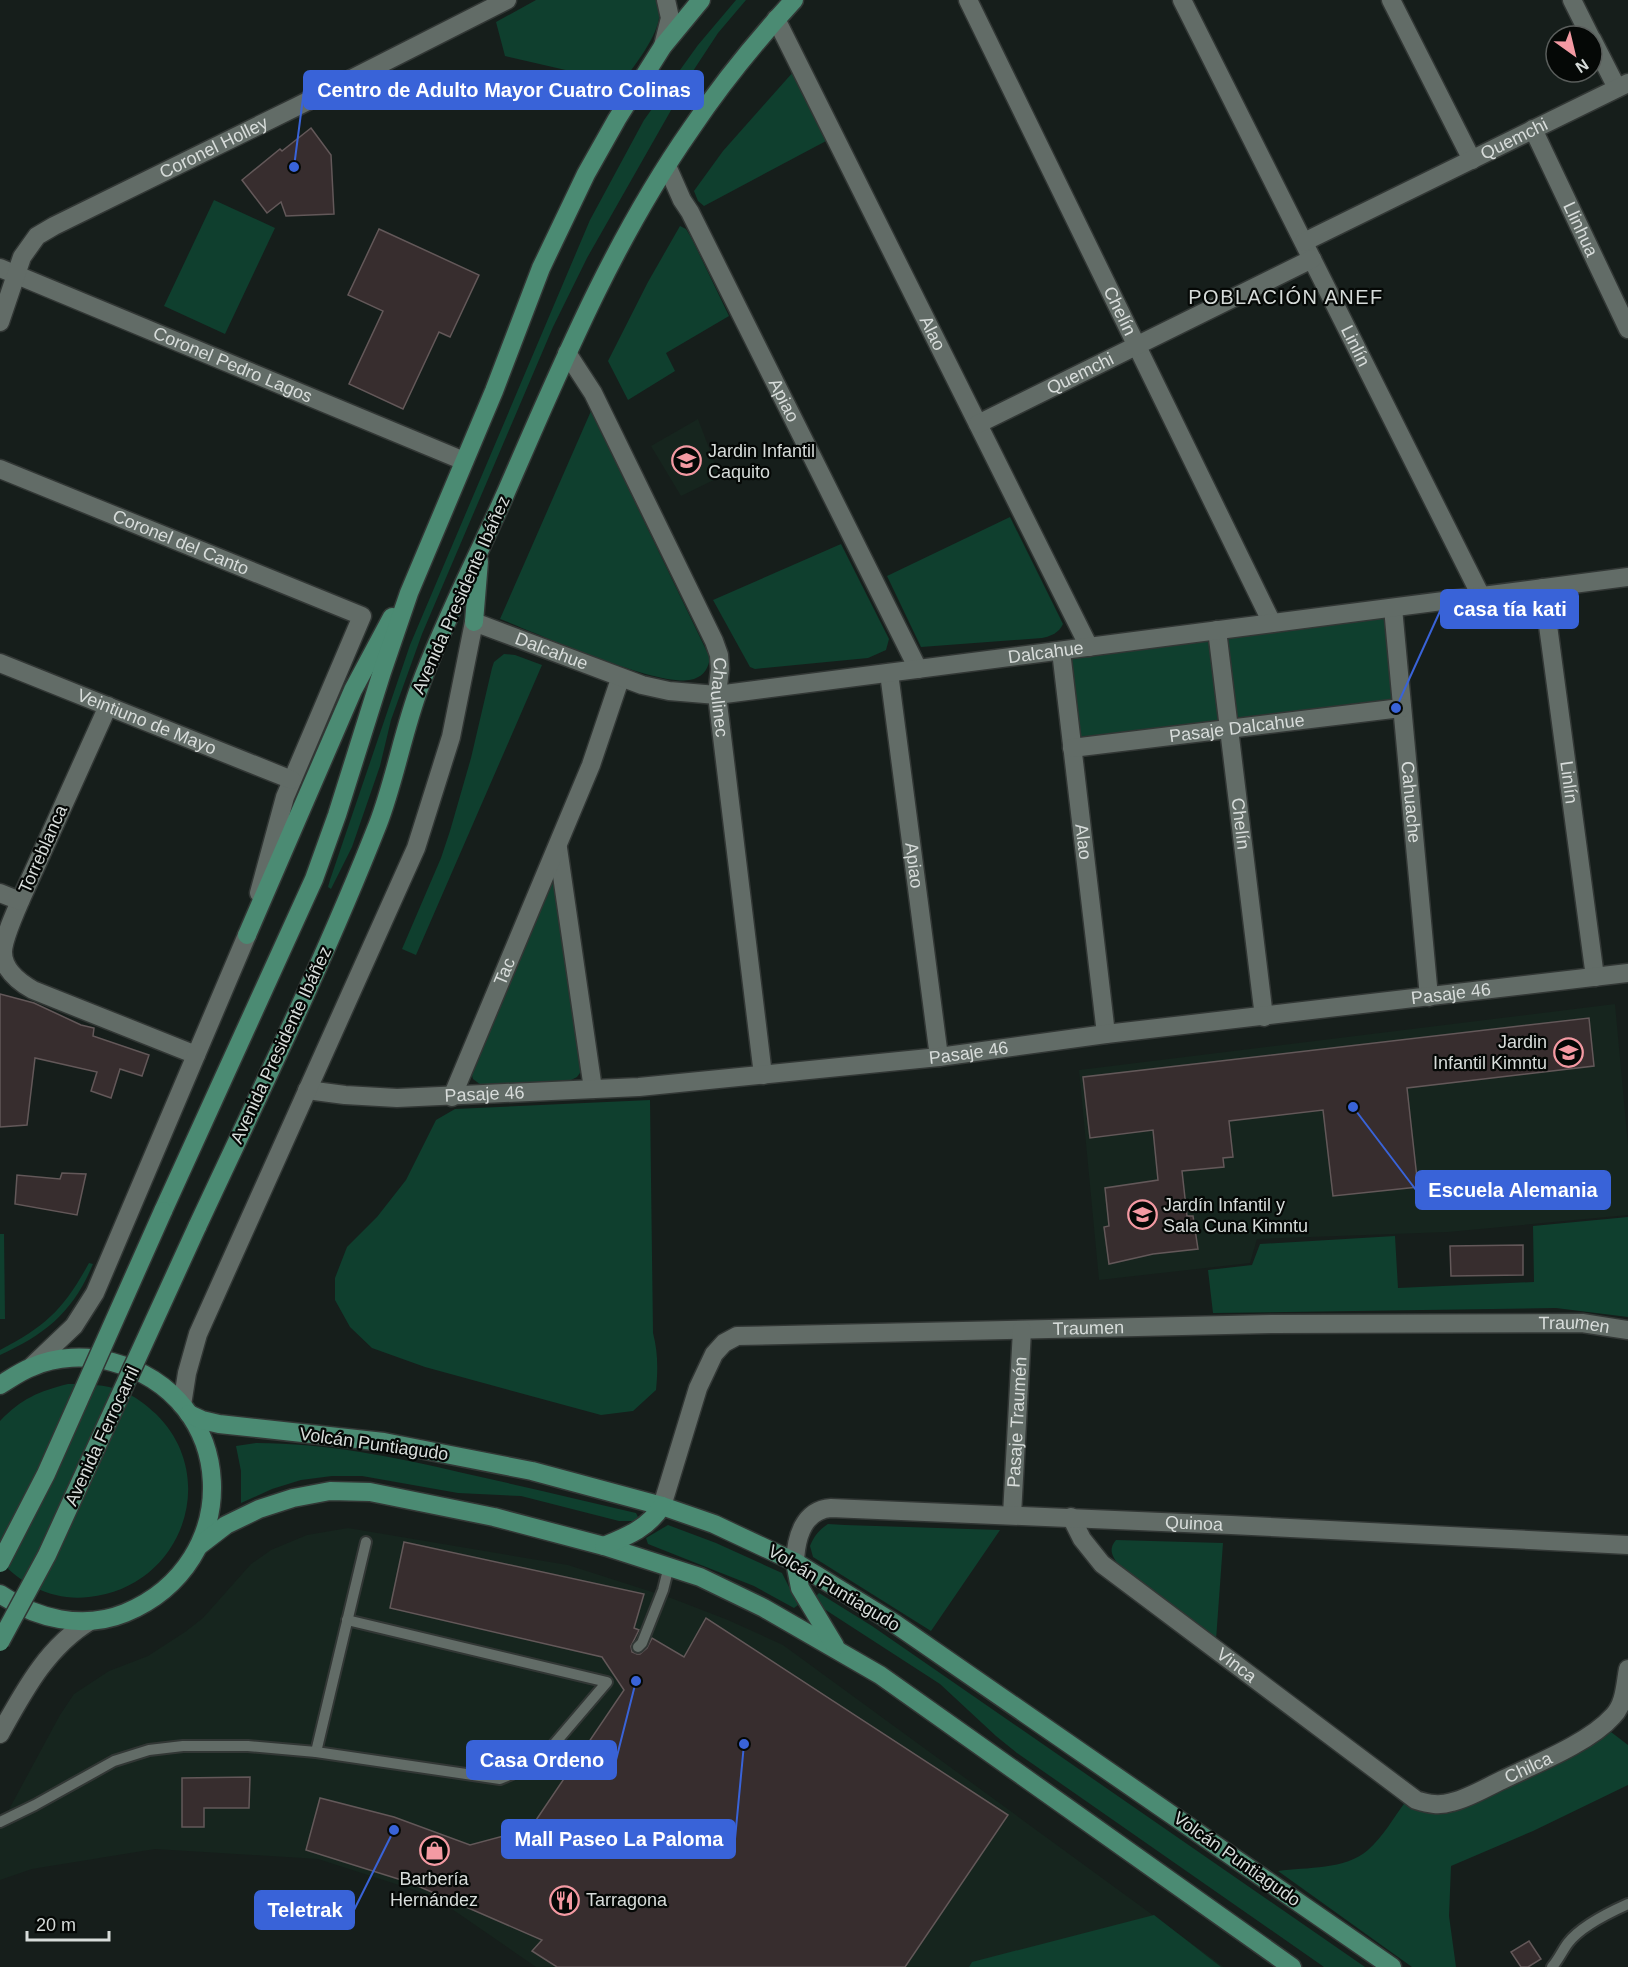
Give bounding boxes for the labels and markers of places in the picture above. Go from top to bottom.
callout: Centro de Adulto Mayor Cuatro Colinas [304,71,703,109]
place label: Jardin Infantil Caquito [708,441,815,482]
school or university icon: Jardin Infantil Caquito [671,445,703,477]
callout: casa tía kati [1441,590,1578,628]
place label: Jardin Infantil Kimntu [1433,1032,1547,1073]
school or university icon: Jardin Infantil Kimntu [1552,1036,1584,1068]
callout: Escuela Alemania [1416,1171,1610,1209]
place label: Jardín Infantil y Sala Cuna Kimntu [1163,1195,1308,1236]
school or university icon: Jardín Infantil y Sala Cuna Kimntu [1126,1199,1158,1231]
callout: Casa Ordeno [467,1741,616,1779]
callout: Mall Paseo La Paloma [502,1820,735,1858]
shop icon: Barbería Hernández [418,1834,450,1866]
place label: Barbería Hernández [390,1869,478,1910]
restaurant icon: Tarragona [549,1884,581,1916]
place label: Tarragona [586,1890,668,1910]
callout: Teletrak [255,1891,354,1929]

